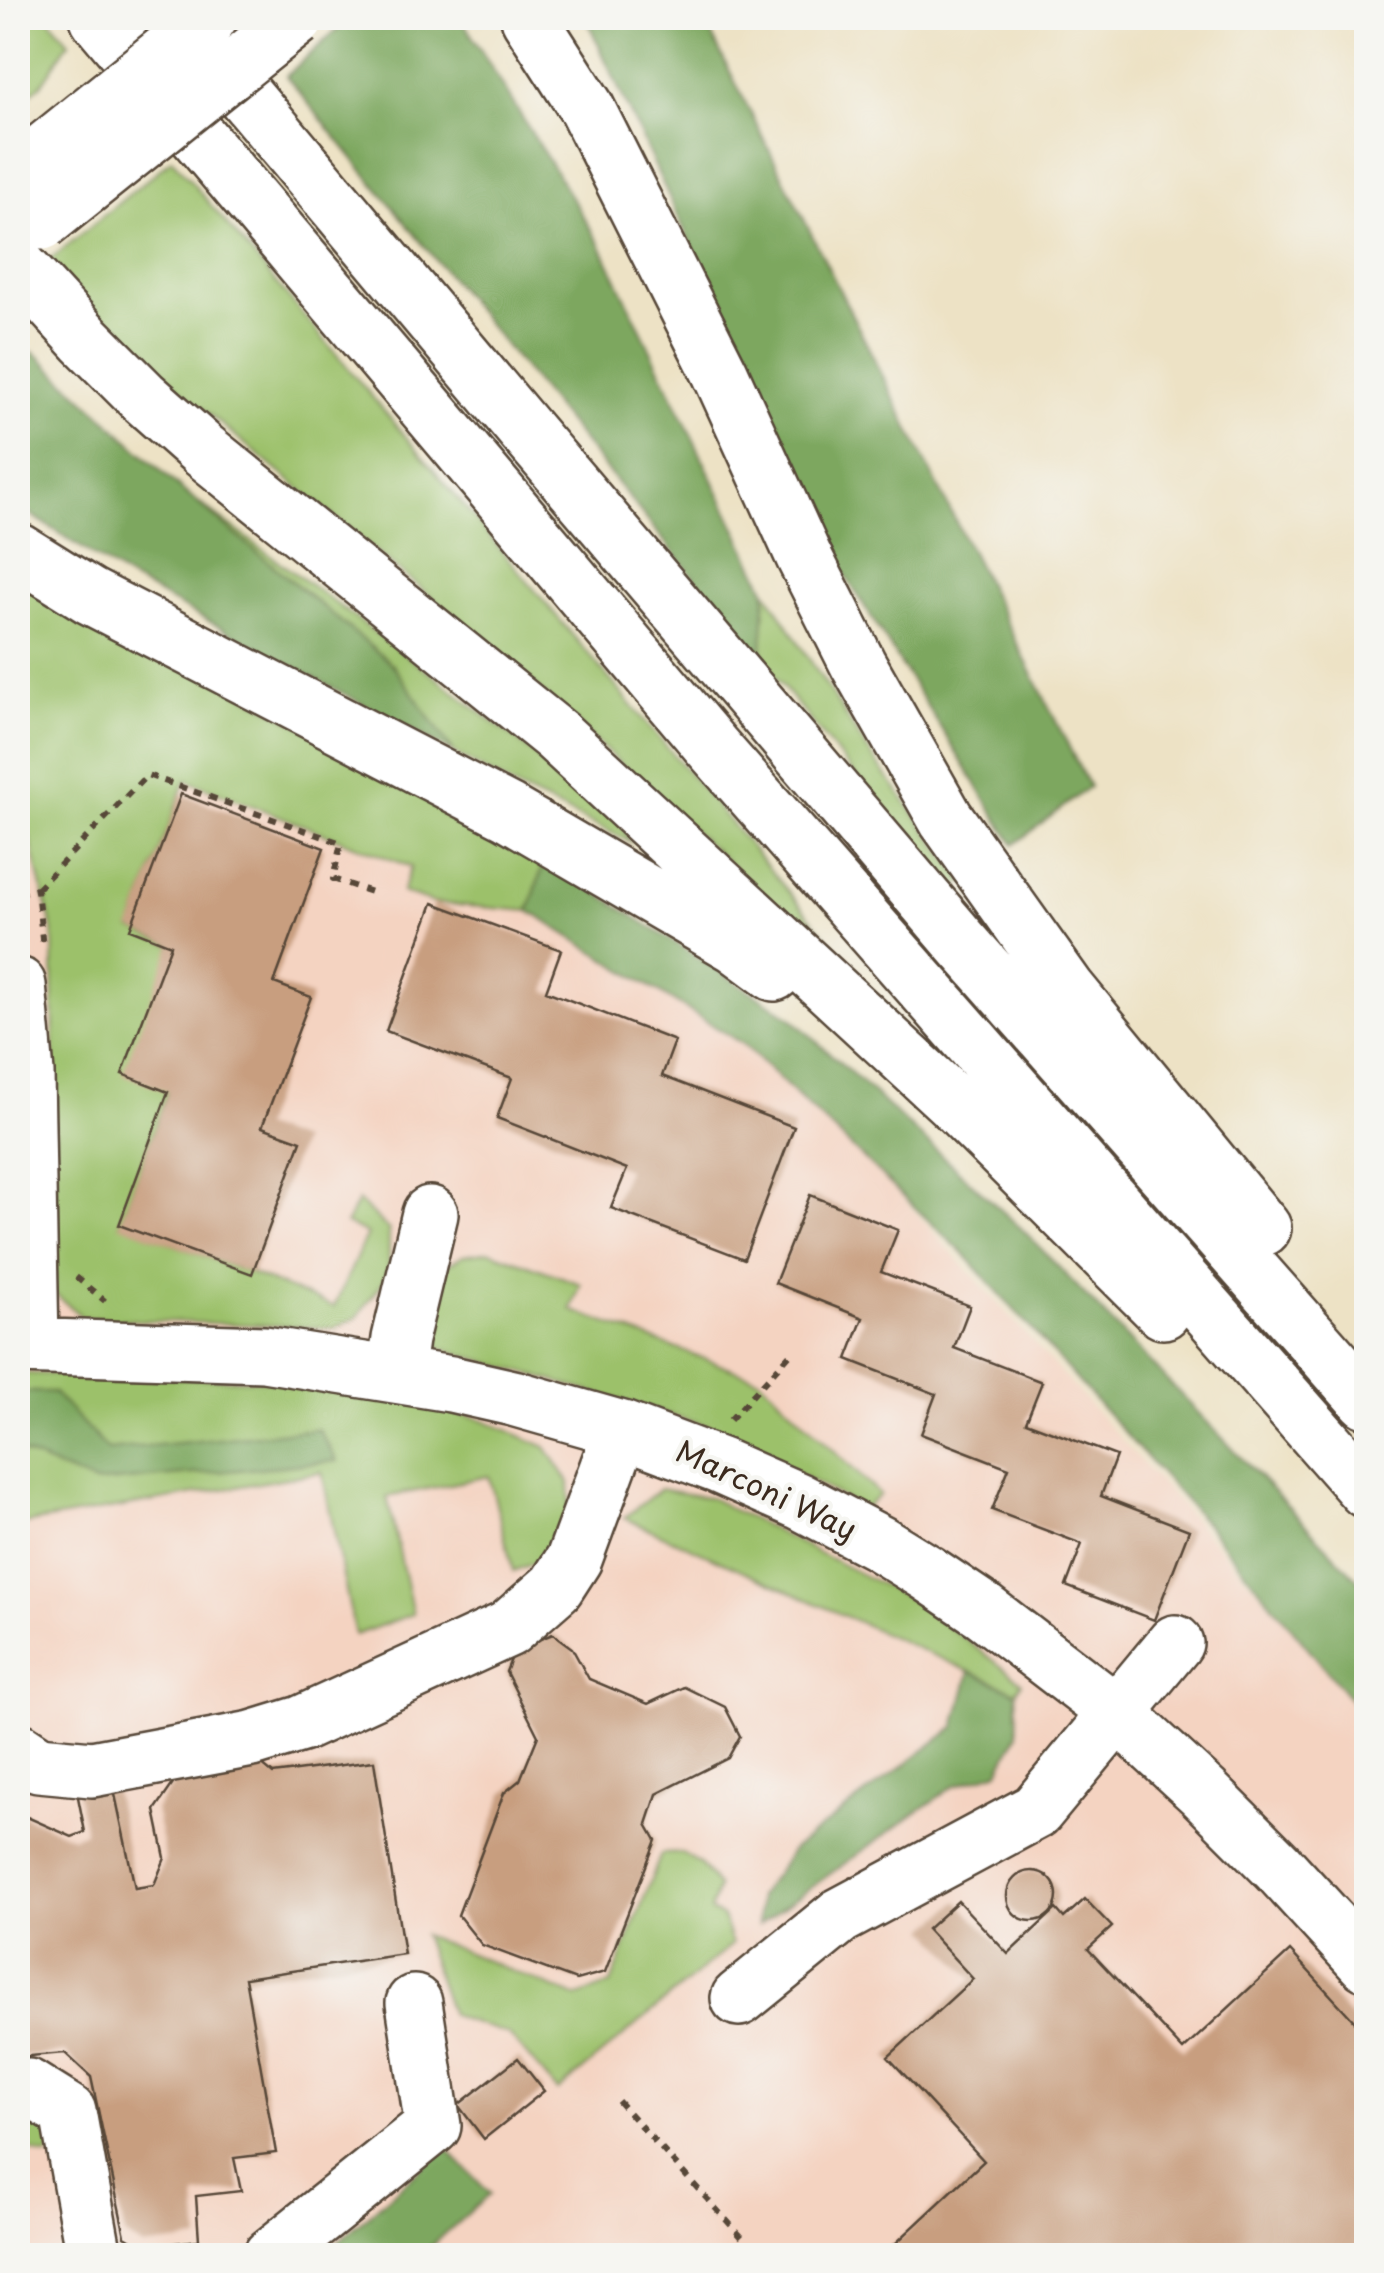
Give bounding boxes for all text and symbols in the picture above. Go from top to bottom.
street label: Marconi Way [669,1427,865,1550]

